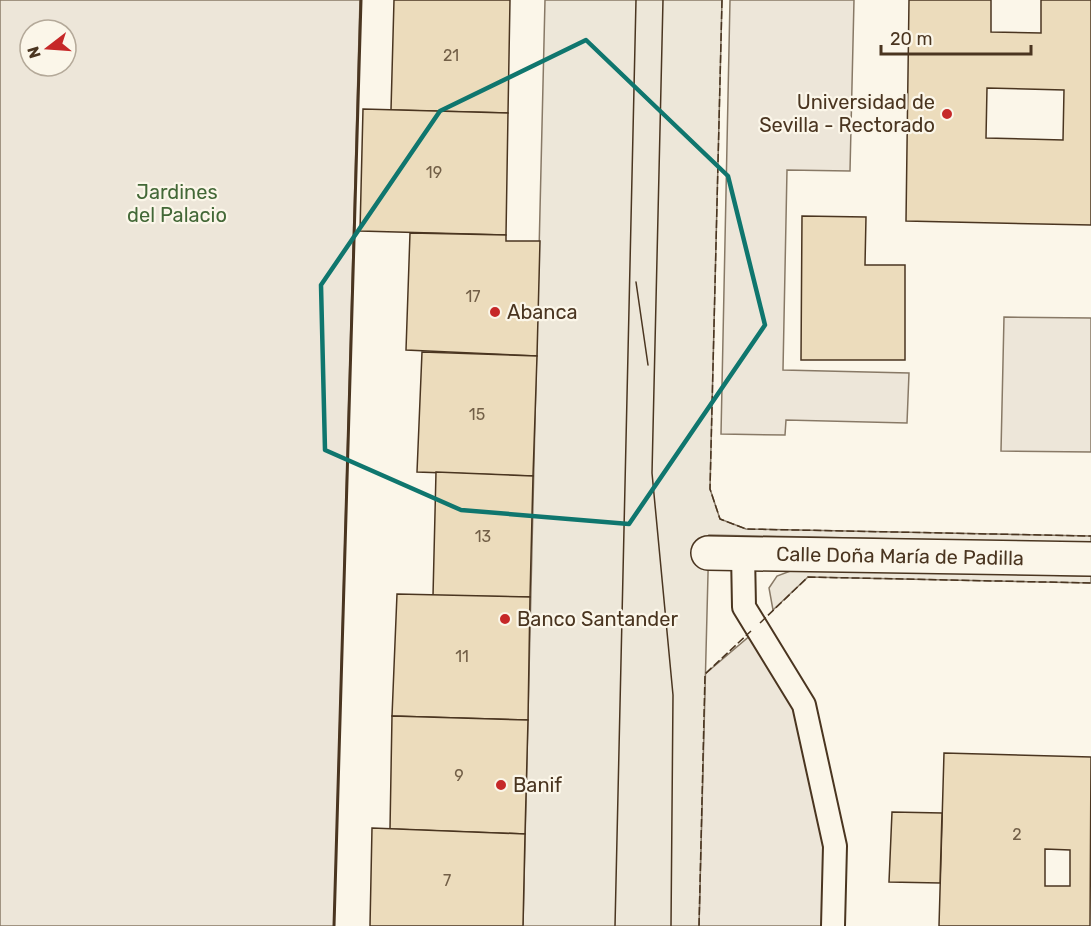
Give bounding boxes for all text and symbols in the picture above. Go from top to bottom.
north arrow [18,18,78,78]
scale bar [881,18,1031,56]
text: 20 m [890,28,932,50]
text: N [23,44,45,61]
house number: 21 [443,46,459,65]
place label: Universidad de Sevilla - Rectorado [759,90,935,137]
marker: Universidad de Sevilla - Rectorado [940,107,954,121]
house number: 19 [426,163,442,182]
park label: Jardines del Palacio [127,180,227,227]
house number: 17 [465,287,481,306]
place label: Abanca [507,300,578,324]
marker: Abanca [488,305,502,319]
house number: 15 [469,405,485,424]
house number: 13 [475,527,491,546]
street label: Calle Doña María de Padilla [776,542,1024,570]
place label: Banco Santander [517,607,678,631]
marker: Banco Santander [498,612,512,626]
house number: 11 [455,647,469,666]
house number: 9 [454,766,464,785]
place label: Banif [513,773,562,797]
marker: Banif [494,778,508,792]
house number: 2 [1012,825,1022,844]
house number: 7 [443,871,451,890]

